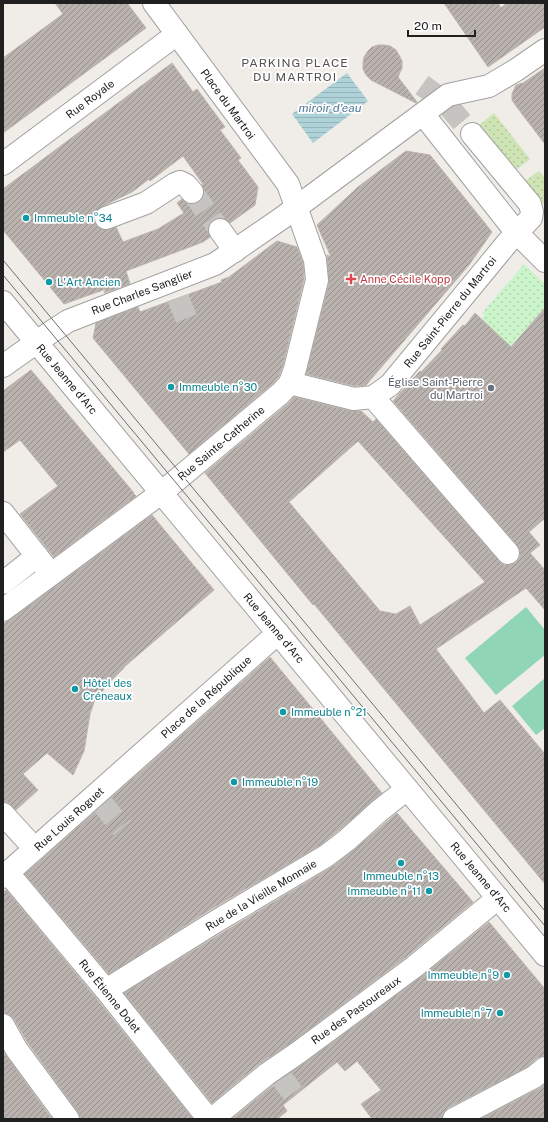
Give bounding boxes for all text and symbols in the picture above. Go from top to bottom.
scale bar [408,12,475,38]
text: 20 m [414,19,442,33]
district label: PARKING PLACE DU MARTROI [241,56,349,84]
street label: Place du Martroi [198,67,258,141]
street label: Rue Royale [64,77,116,121]
water label: miroir d'eau [299,101,362,115]
place label: Immeuble n°34 [34,212,113,224]
marker: Immeuble n°34 [21,213,31,223]
street label: Rue Saint-Pierre du Martroi [402,254,498,370]
street label: Rue Charles Sanglier [90,267,194,317]
marker: Anne Cécile Kopp [345,273,357,285]
place label: Anne Cécile Kopp [360,273,451,285]
place label: L'Art Ancien [57,276,120,288]
marker: L'Art Ancien [44,277,54,287]
street label: Rue Jeanne d'Arc [34,342,100,416]
place label: Église Saint-Pierre du Martroi [388,375,483,401]
place label: Immeuble n°30 [179,381,258,393]
marker: Immeuble n°30 [166,382,176,392]
marker: Église Saint-Pierre du Martroi [486,383,496,393]
street label: Rue Sainte-Catherine [175,403,267,483]
street label: Rue Jeanne d'Arc [241,591,307,665]
street label: Place de la République [159,654,253,740]
place label: Hôtel des Créneaux [83,677,132,702]
marker: Hôtel des Créneaux [70,684,80,694]
place label: Immeuble n°21 [291,706,367,718]
marker: Immeuble n°21 [278,707,288,717]
place label: Immeuble n°19 [242,776,318,788]
marker: Immeuble n°19 [229,777,239,787]
street label: Rue Louis Roguet [32,785,106,853]
street label: Rue Jeanne d'Arc [448,840,514,914]
street label: Rue de la Vieille Monnaie [203,857,319,933]
marker: Immeuble n°13 [396,858,406,868]
place label: Immeuble n°13 [363,870,439,882]
place label: Immeuble n°11 [347,885,421,897]
marker: Immeuble n°11 [424,886,434,896]
street label: Rue Étienne Dolet [77,956,144,1035]
place label: Immeuble n°9 [427,969,499,981]
marker: Immeuble n°9 [502,970,512,980]
street label: Rue des Pastoureaux [309,974,403,1046]
place label: Immeuble n°7 [421,1007,492,1019]
marker: Immeuble n°7 [495,1008,505,1018]

